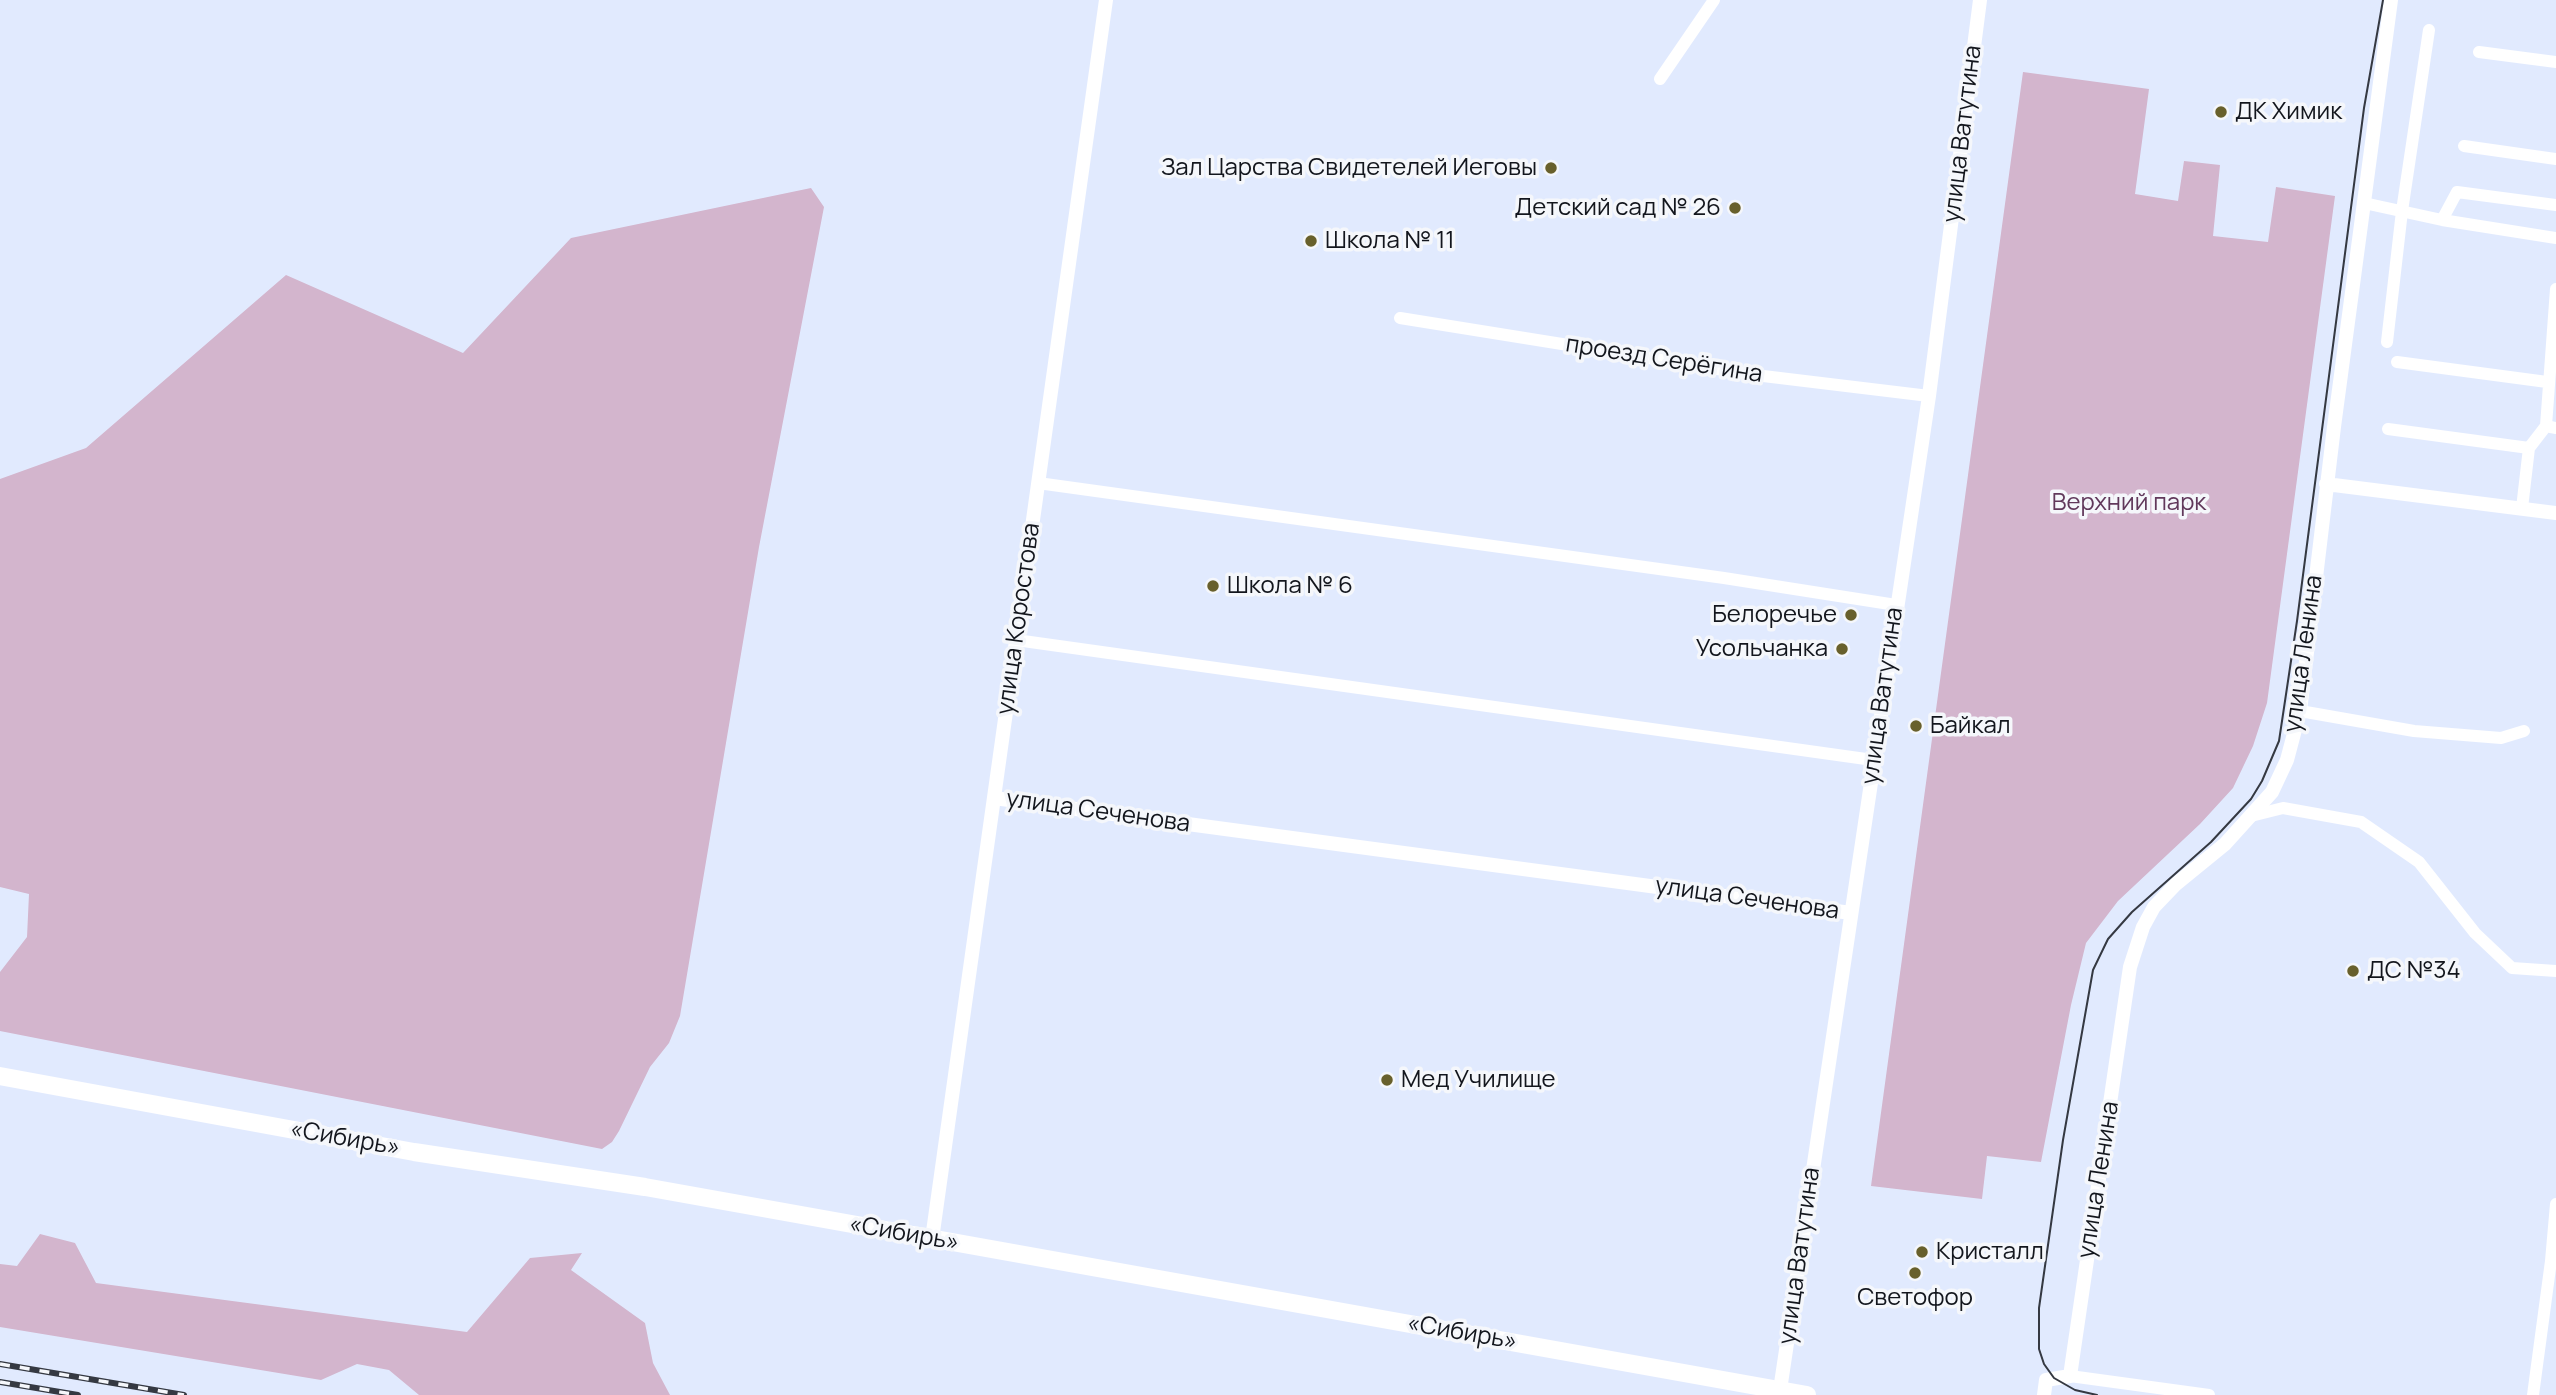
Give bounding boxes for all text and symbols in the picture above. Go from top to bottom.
street label: улица Ватутина [1938,44,1988,224]
place label: ДК Химик [2235,98,2342,126]
marker: ДК Химик [2213,104,2229,120]
place label: Зал Царства Свидетелей Иеговы [1161,154,1537,182]
marker: Зал Царства Свидетелей Иеговы [1543,160,1559,176]
place label: Детский сад № 26 [1515,194,1721,222]
marker: Детский сад № 26 [1727,200,1743,216]
place label: Школа № 11 [1325,227,1455,255]
marker: Школа № 11 [1303,233,1319,249]
street label: проезд Серёгина [1564,330,1764,390]
park label: Верхний парк [2052,489,2206,517]
street label: улица Коростова [991,521,1047,717]
place label: Школа № 6 [1227,572,1353,600]
street label: улица Ленина [2279,573,2329,735]
marker: Школа № 6 [1205,578,1221,594]
place label: Белоречье [1712,601,1837,629]
street label: улица Ватутина [1856,606,1910,786]
marker: Белоречье [1843,607,1859,623]
place label: Усольчанка [1696,635,1828,663]
marker: Усольчанка [1834,641,1850,657]
place label: Байкал [1930,712,2011,740]
marker: Байкал [1908,718,1924,734]
street label: улица Сеченова [1004,785,1192,839]
street label: улица Сеченова [1653,872,1841,926]
place label: ДС №34 [2367,957,2461,985]
marker: ДС №34 [2345,963,2361,979]
place label: Мед Училище [1401,1066,1556,1094]
marker: Мед Училище [1379,1072,1395,1088]
street label: улица Ленина [2072,1099,2126,1261]
street label: «Сибирь» [288,1115,402,1163]
street label: улица Ватутина [1773,1166,1827,1346]
street label: «Сибирь» [847,1210,961,1258]
place label: Кристалл [1936,1238,2044,1266]
marker: Кристалл [1914,1244,1930,1260]
marker: Светофор [1907,1265,1923,1281]
place label: Светофор [1857,1284,1973,1312]
street label: «Сибирь» [1405,1309,1519,1357]

